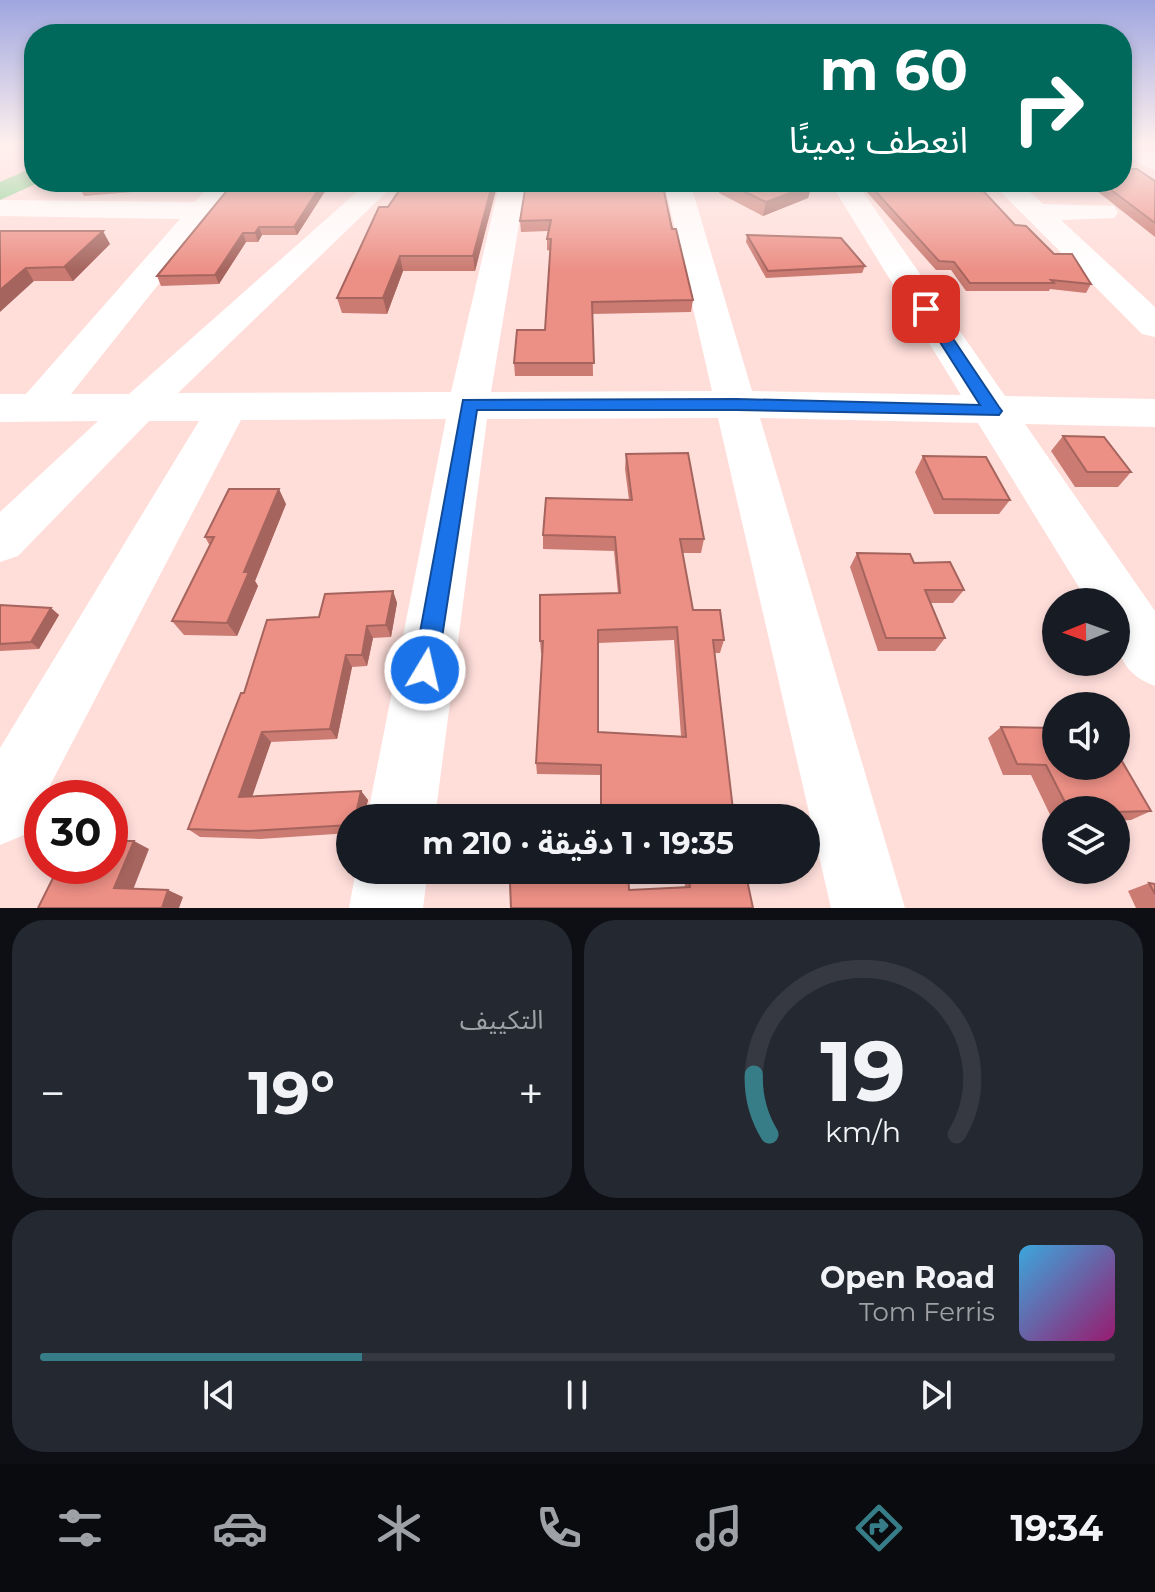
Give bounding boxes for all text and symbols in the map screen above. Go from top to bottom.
text: 60 m [820,36,968,104]
icon: right [996,56,1100,160]
text: انعطف يمينًا [789,118,968,162]
pin [892,275,960,343]
icon: arrive [904,287,948,331]
north arrow [1042,588,1130,676]
map controls [1042,588,1130,884]
position arrow [383,628,467,712]
button: sound [1042,692,1130,780]
speed limit sign: 30 [24,780,128,884]
button: layers [1042,796,1130,884]
text: 19:35 · 1 دقيقة · 210 m [422,825,734,862]
text: التكييف [460,1004,544,1036]
text: 19 [820,1020,906,1122]
text: 19° [248,1056,335,1129]
text: − [40,1066,65,1120]
text: + [518,1066,543,1120]
text: km/h [825,1114,901,1149]
text: Open Road [820,1259,995,1296]
text: Tom Ferris [859,1296,995,1328]
icon: previous [197,1373,241,1417]
icon: pause [555,1373,599,1417]
icon: next [914,1373,958,1417]
icon: filters [52,1500,108,1556]
icon: car [212,1500,268,1556]
icon: climate [371,1500,427,1556]
icon: phone [531,1500,587,1556]
icon: music [691,1500,747,1556]
icon: directions [851,1500,907,1556]
text: 19:34 [1011,1506,1103,1550]

